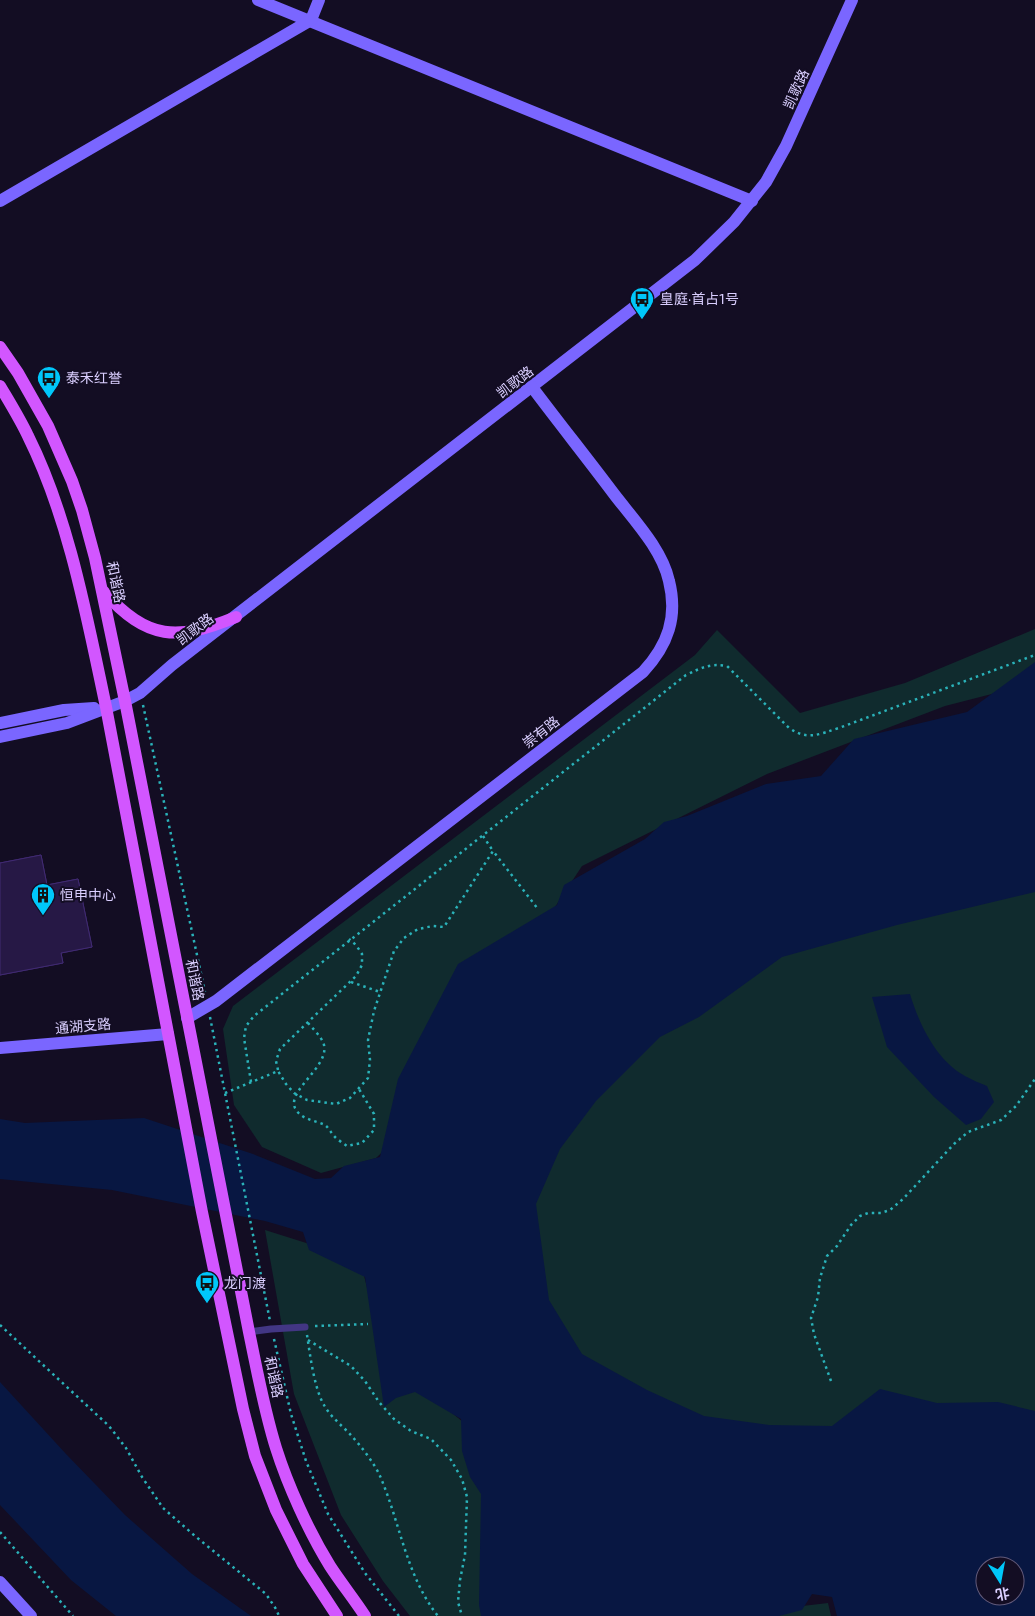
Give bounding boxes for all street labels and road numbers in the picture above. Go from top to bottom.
street label: 凯歌路 [779,66,812,111]
street label: 凯歌路 [493,362,536,401]
street label: 和谐路 [104,560,129,604]
street label: 凯歌路 [173,609,217,648]
street label: 崇有路 [519,712,562,751]
street label: 和谐路 [183,958,208,1002]
street label: 通湖支路 [54,1015,112,1036]
street label: 和谐路 [262,1355,287,1399]

